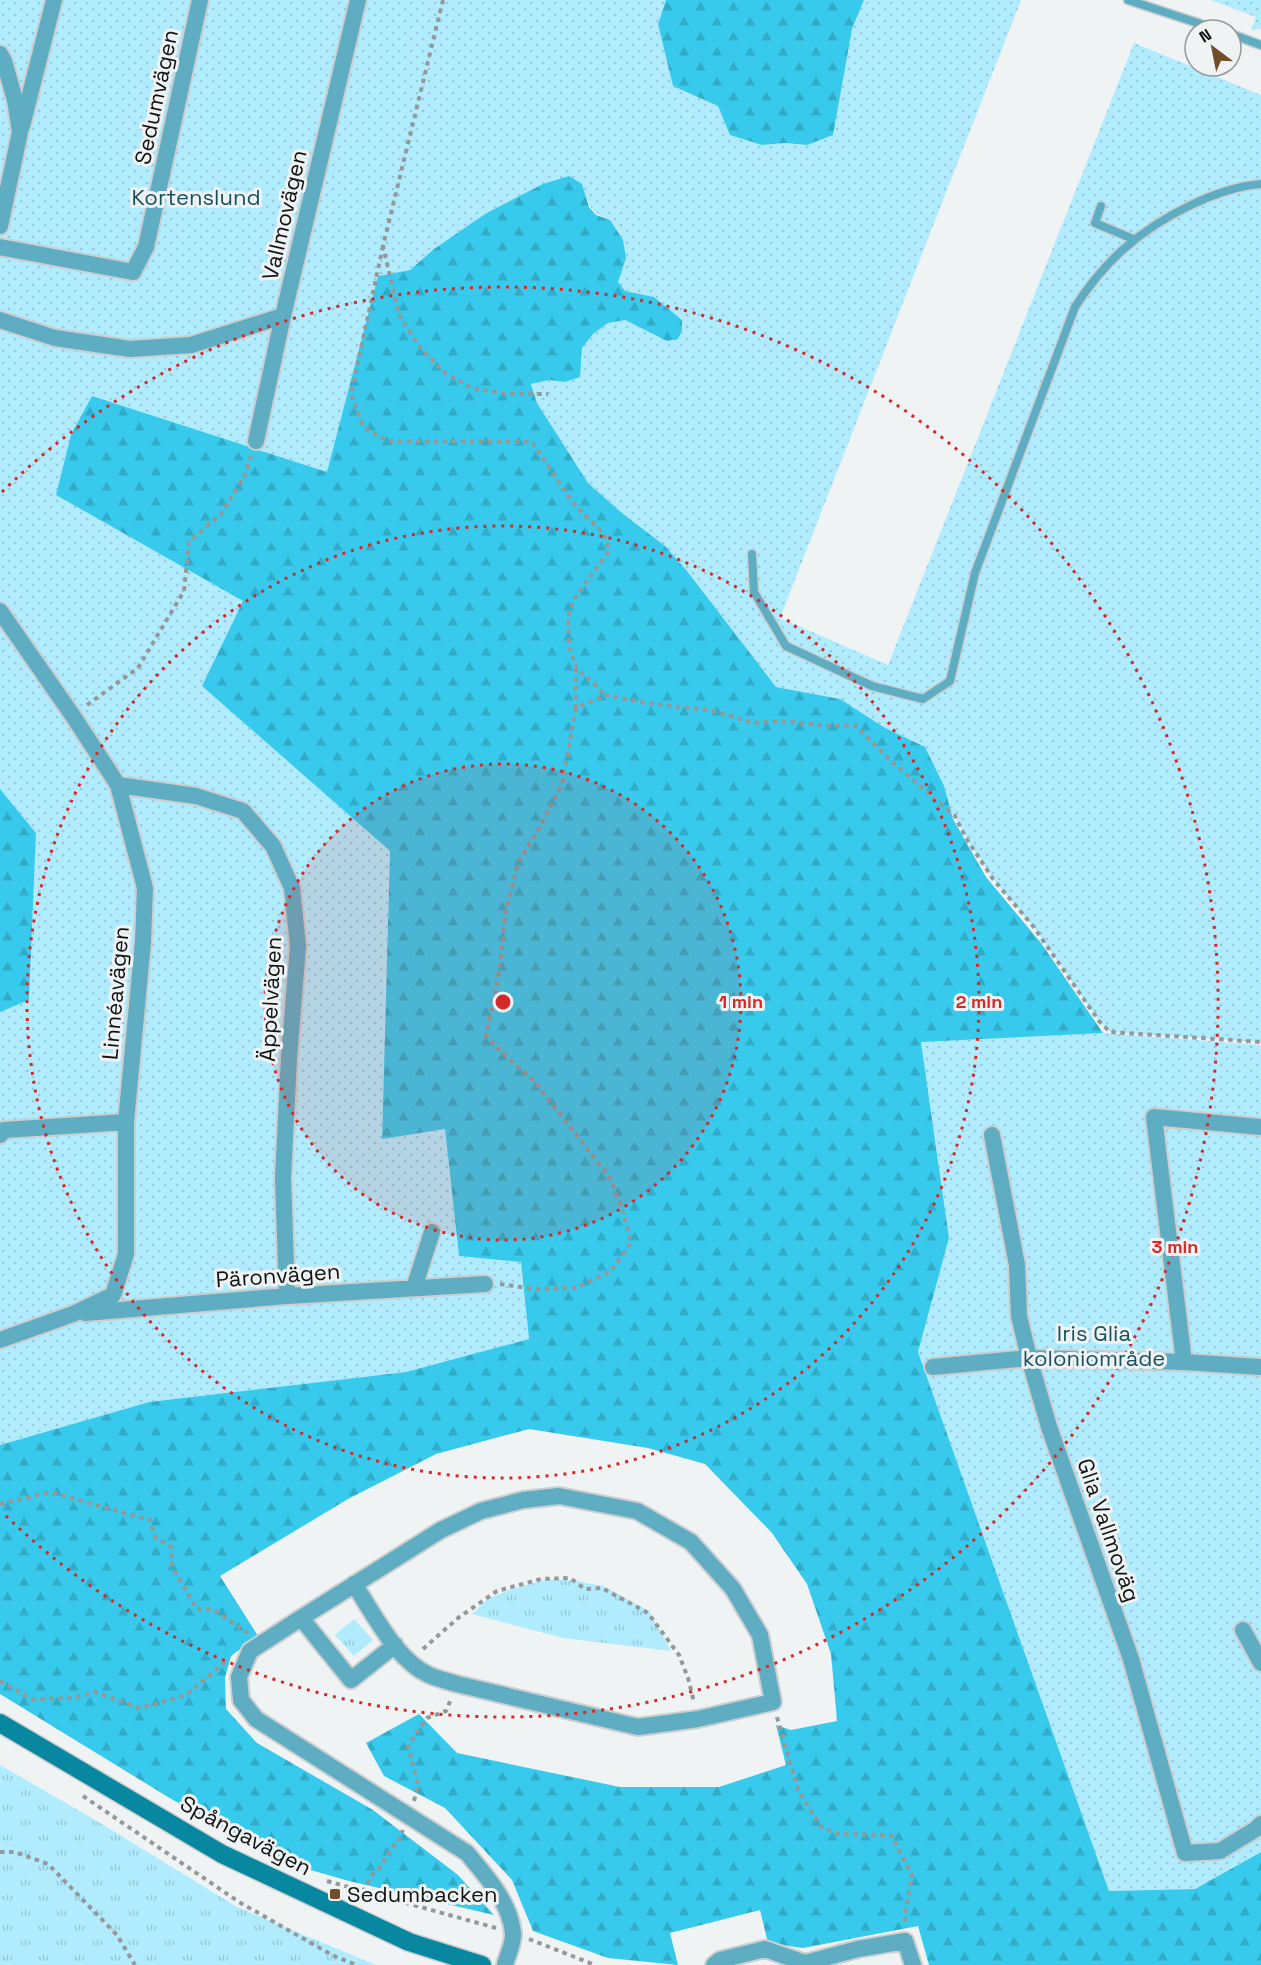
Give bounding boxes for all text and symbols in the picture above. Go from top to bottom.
north arrow [1183,18,1243,78]
text: N [1195,24,1215,47]
street label: Sedumvägen [128,27,184,167]
street label: Vallmovägen [255,147,313,283]
park label: Kortenslund [131,183,261,211]
street label: Linnéavägen [95,925,135,1061]
street label: Äppelvägen [253,936,287,1062]
text: 1 min [719,990,763,1013]
text: 2 min [956,990,1002,1013]
centre of rings [493,992,513,1012]
text: 3 min [1152,1235,1198,1258]
street label: Päronvägen [215,1257,341,1293]
park label: Iris Glia koloniområde [1023,1319,1165,1372]
street label: Glia Vallmoväg [1071,1455,1147,1605]
street label: Spångavägen [176,1789,316,1881]
place label: Sedumbacken [347,1880,498,1908]
marker: Sedumbacken [328,1887,342,1901]

